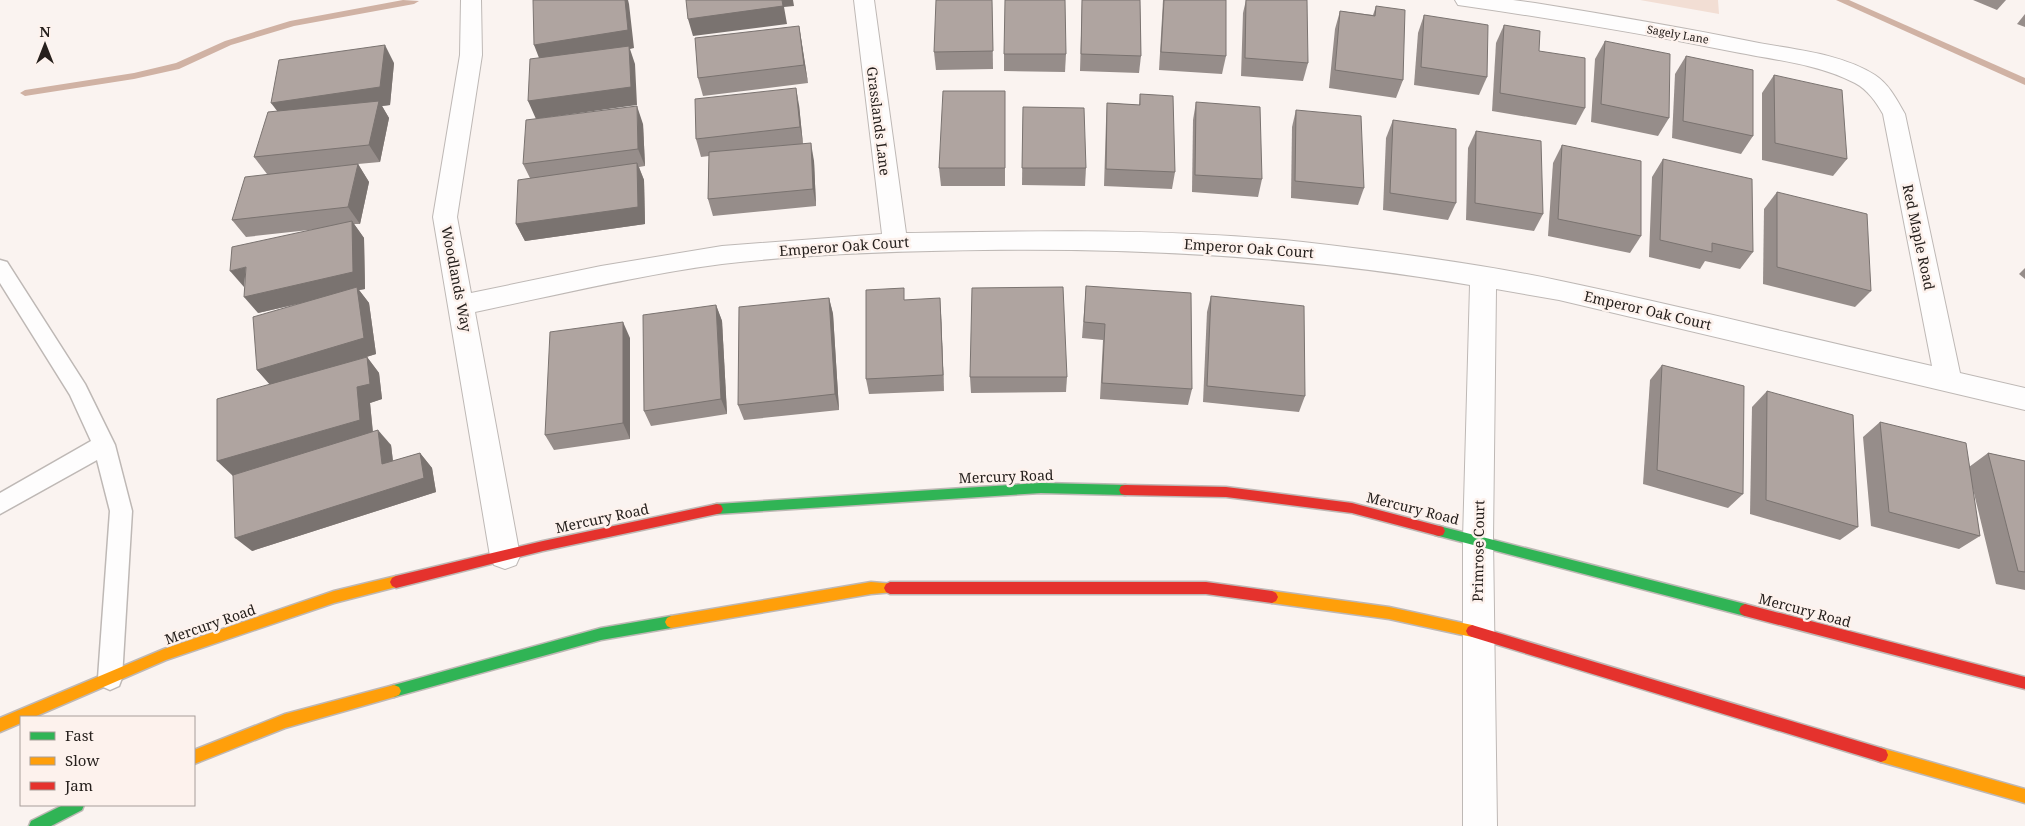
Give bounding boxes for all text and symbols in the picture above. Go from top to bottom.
north arrow [20,20,70,70]
street label: Sagely Lane [1646,21,1710,47]
text: N [39,22,51,41]
street label: Grasslands Lane [863,65,895,177]
street label: Red Maple Road [1899,182,1940,292]
street label: Woodlands Way [437,224,477,334]
street label: Emperor Oak Court [778,232,910,260]
street label: Emperor Oak Court [1183,234,1315,262]
street label: Emperor Oak Court [1582,286,1714,334]
street label: Mercury Road [958,465,1054,487]
street label: Mercury Road [1365,487,1462,529]
street label: Mercury Road [554,499,651,537]
street label: Primrose Court [1468,500,1488,602]
street label: Mercury Road [1757,589,1854,632]
street label: Mercury Road [162,599,258,648]
legend [20,716,195,806]
text: Fast [65,725,94,745]
text: Slow [65,750,99,770]
text: Jam [64,775,93,795]

